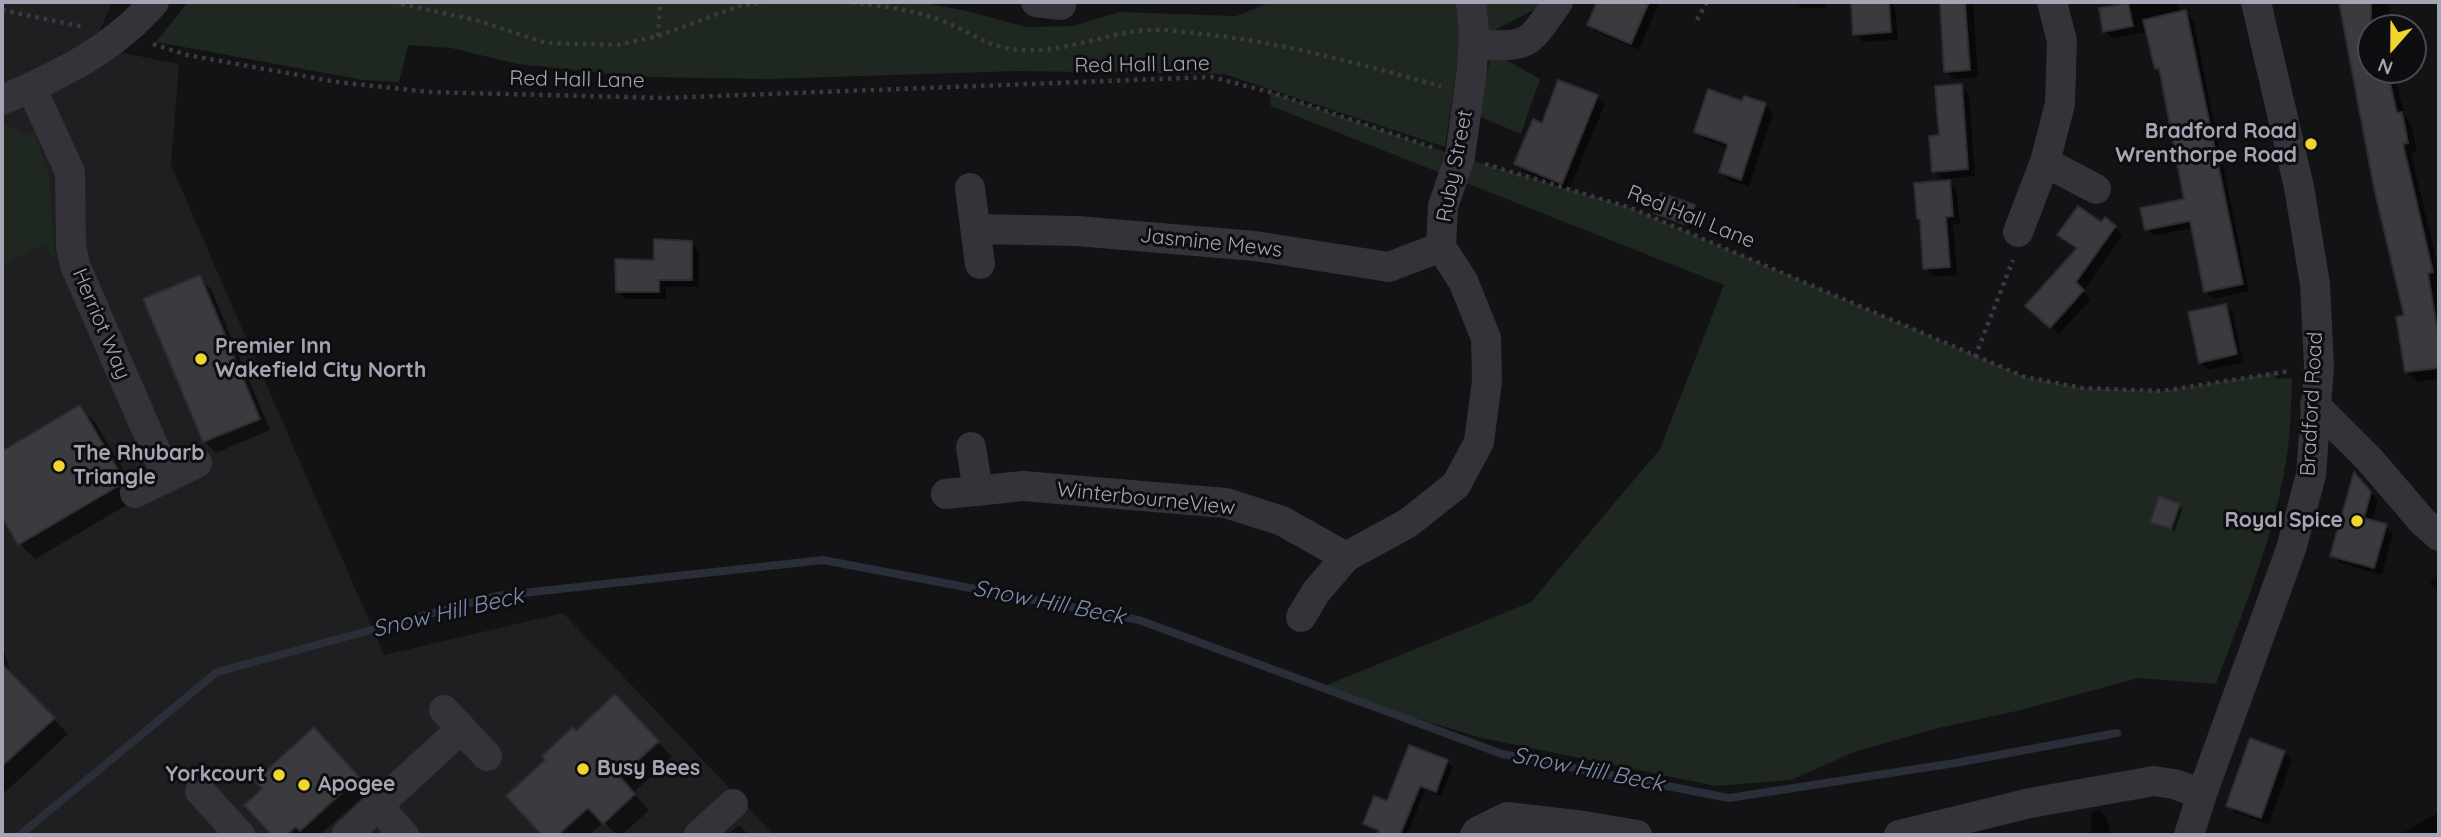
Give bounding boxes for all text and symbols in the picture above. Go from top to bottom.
north arrow [2357,14,2427,84]
street label: Red Hall Lane [1074,51,1210,79]
text: N [2374,53,2396,80]
street label: Red Hall Lane [509,66,645,94]
street label: Ruby Street [1432,108,1478,224]
place label: Bradford Road Wrenthorpe Road [2115,119,2297,169]
marker: Bradford Road Wrenthorpe Road [2303,136,2319,152]
street label: Red Hall Lane [1623,180,1759,254]
street label: Jasmine Mews [1139,223,1283,263]
street label: Herriot Way [66,265,136,383]
street label: Bradford Road [2296,331,2328,477]
place label: Premier Inn Wakefield City North [215,334,426,384]
marker: Premier Inn Wakefield City North [193,351,209,367]
place label: The Rhubarb Triangle [73,441,204,491]
marker: The Rhubarb Triangle [51,458,67,474]
street label: WinterbourneView [1056,477,1236,521]
place label: Royal Spice [2225,508,2343,534]
marker: Royal Spice [2349,513,2365,529]
water label: Snow Hill Beck [971,575,1127,631]
water label: Snow Hill Beck [370,582,526,644]
water label: Snow Hill Beck [1510,742,1666,798]
place label: Busy Bees [597,756,700,782]
marker: Busy Bees [575,761,591,777]
place label: Yorkcourt [166,762,265,788]
marker: Yorkcourt [271,767,287,783]
place label: Apogee [318,772,395,798]
marker: Apogee [296,777,312,793]

